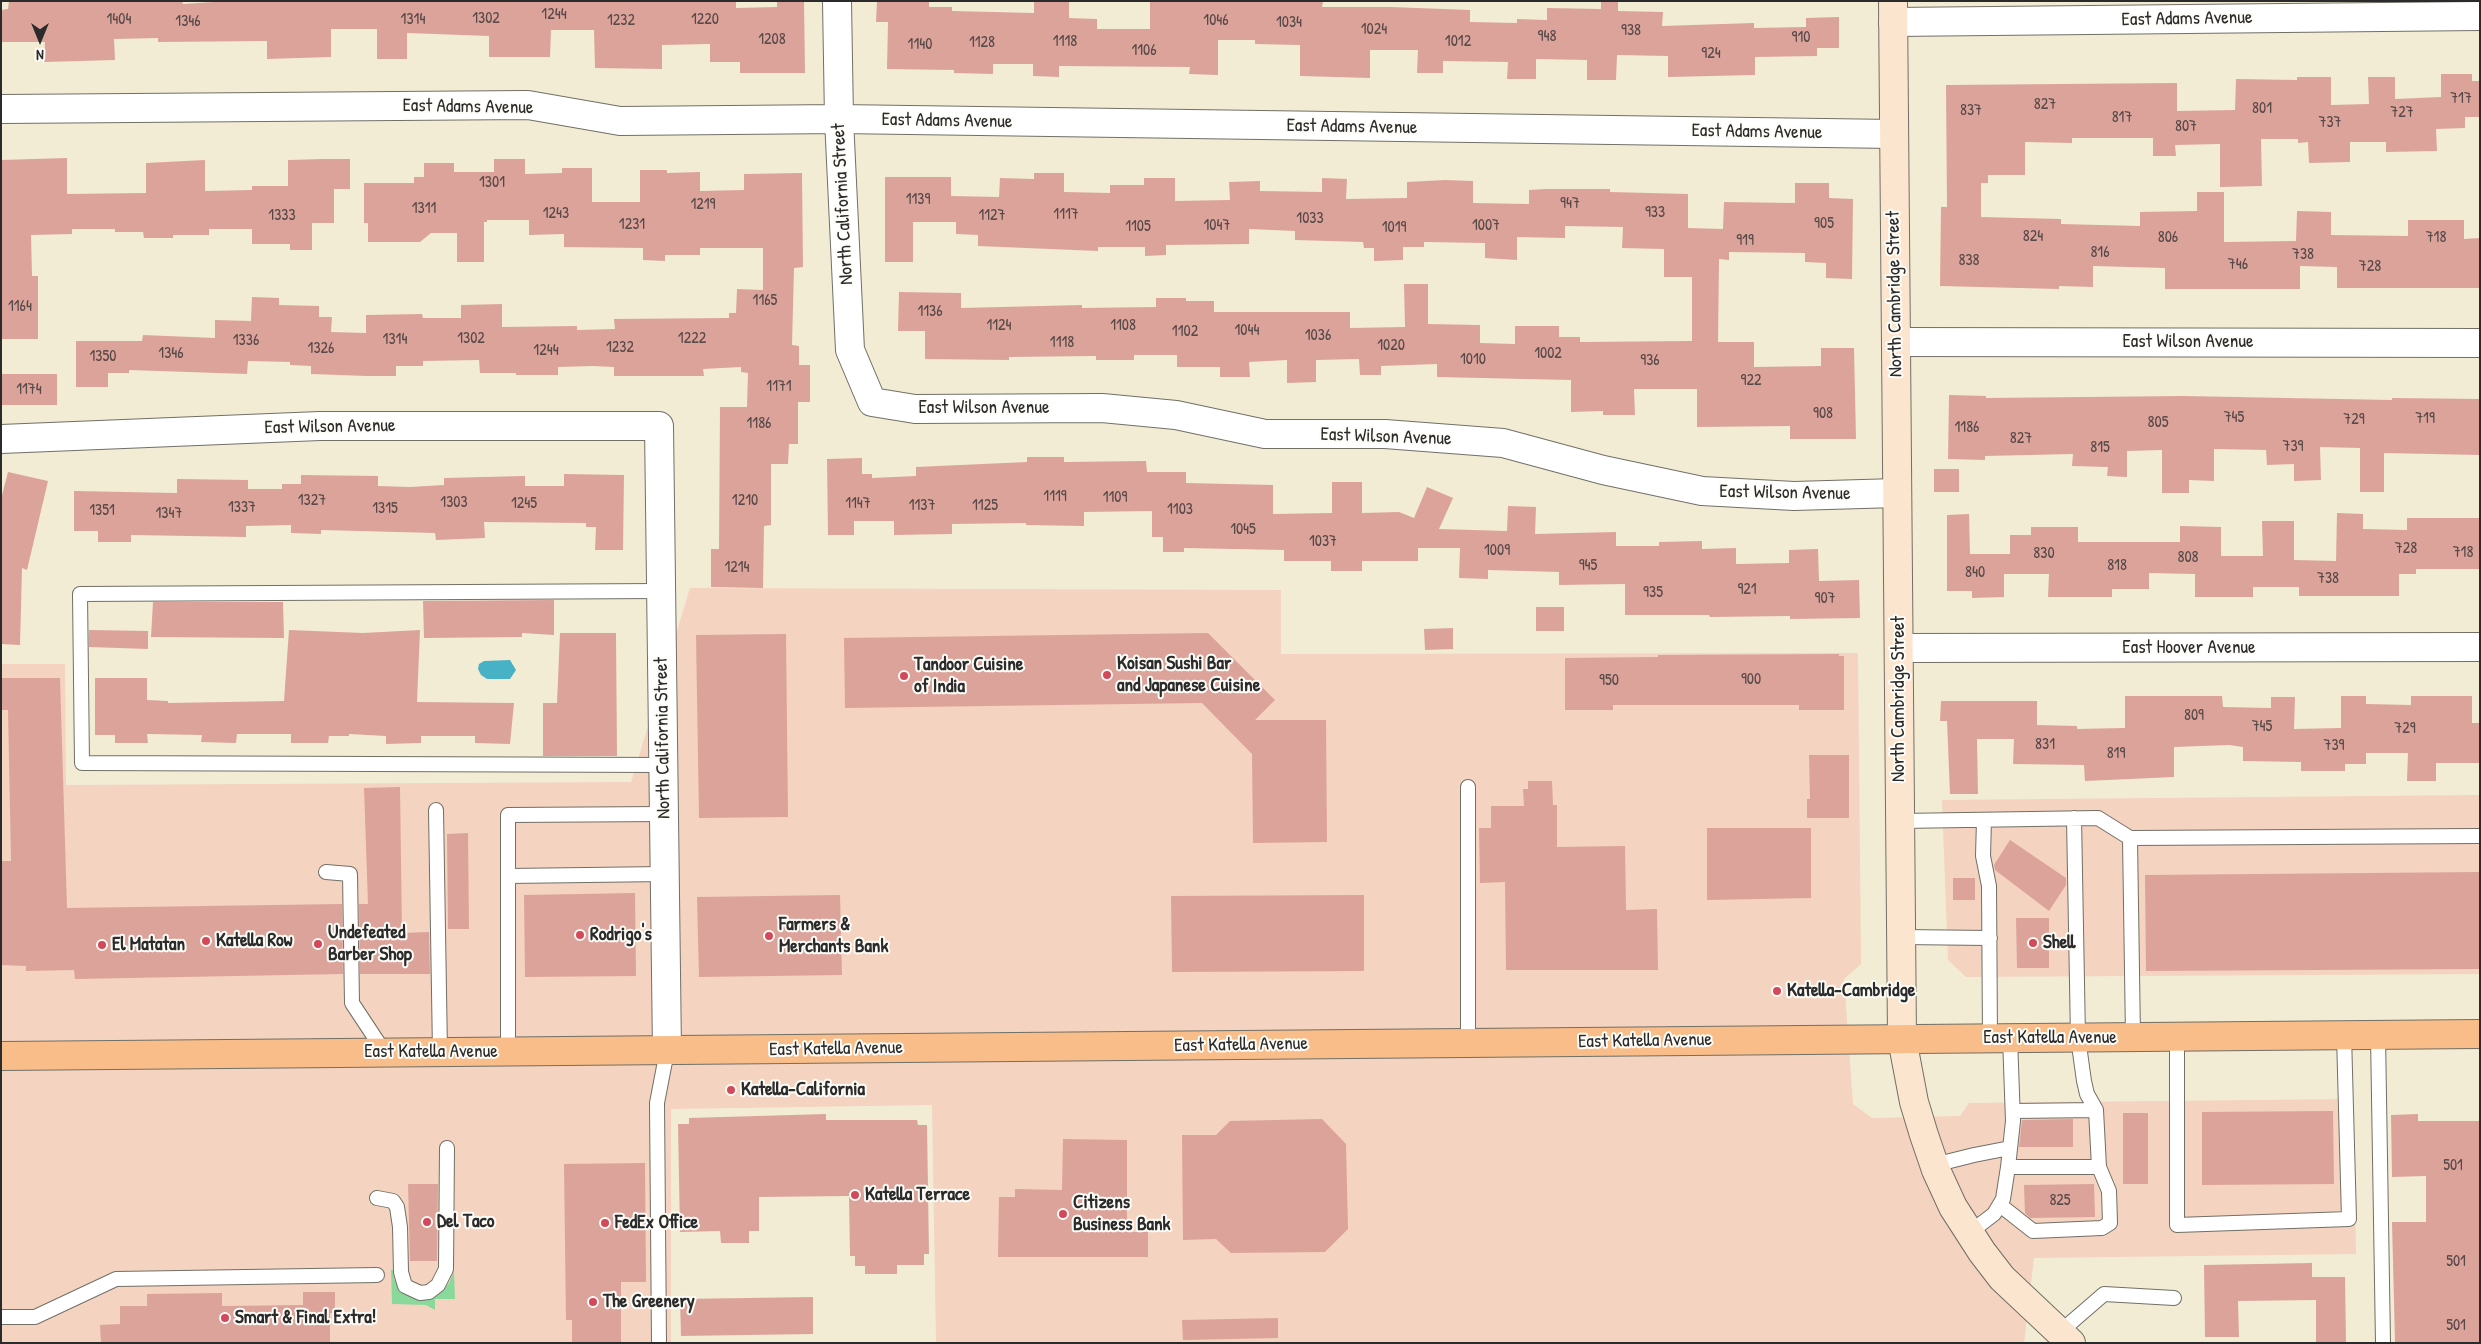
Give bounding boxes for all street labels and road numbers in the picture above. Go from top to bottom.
street label: East Adams Avenue [2121,6,2253,32]
street label: East Adams Avenue [402,94,534,120]
street label: East Adams Avenue [881,108,1013,134]
street label: East Adams Avenue [1286,114,1418,140]
street label: East Adams Avenue [1691,119,1823,145]
street label: North California Street [827,123,859,285]
street label: North Cambridge Street [1882,211,1908,377]
street label: East Wilson Avenue [2122,331,2254,353]
street label: East Wilson Avenue [918,397,1050,419]
street label: East Wilson Avenue [264,414,396,440]
street label: East Wilson Avenue [1320,423,1452,451]
street label: East Wilson Avenue [1719,480,1851,506]
street label: North Cambridge Street [1888,616,1910,782]
street label: East Hoover Avenue [2122,637,2256,659]
street label: North California Street [650,657,676,819]
street label: East Katella Avenue [1983,1027,2117,1049]
street label: East Katella Avenue [1578,1028,1712,1054]
street label: East Katella Avenue [1174,1032,1308,1058]
street label: East Katella Avenue [769,1036,903,1062]
street label: East Katella Avenue [364,1041,498,1063]

